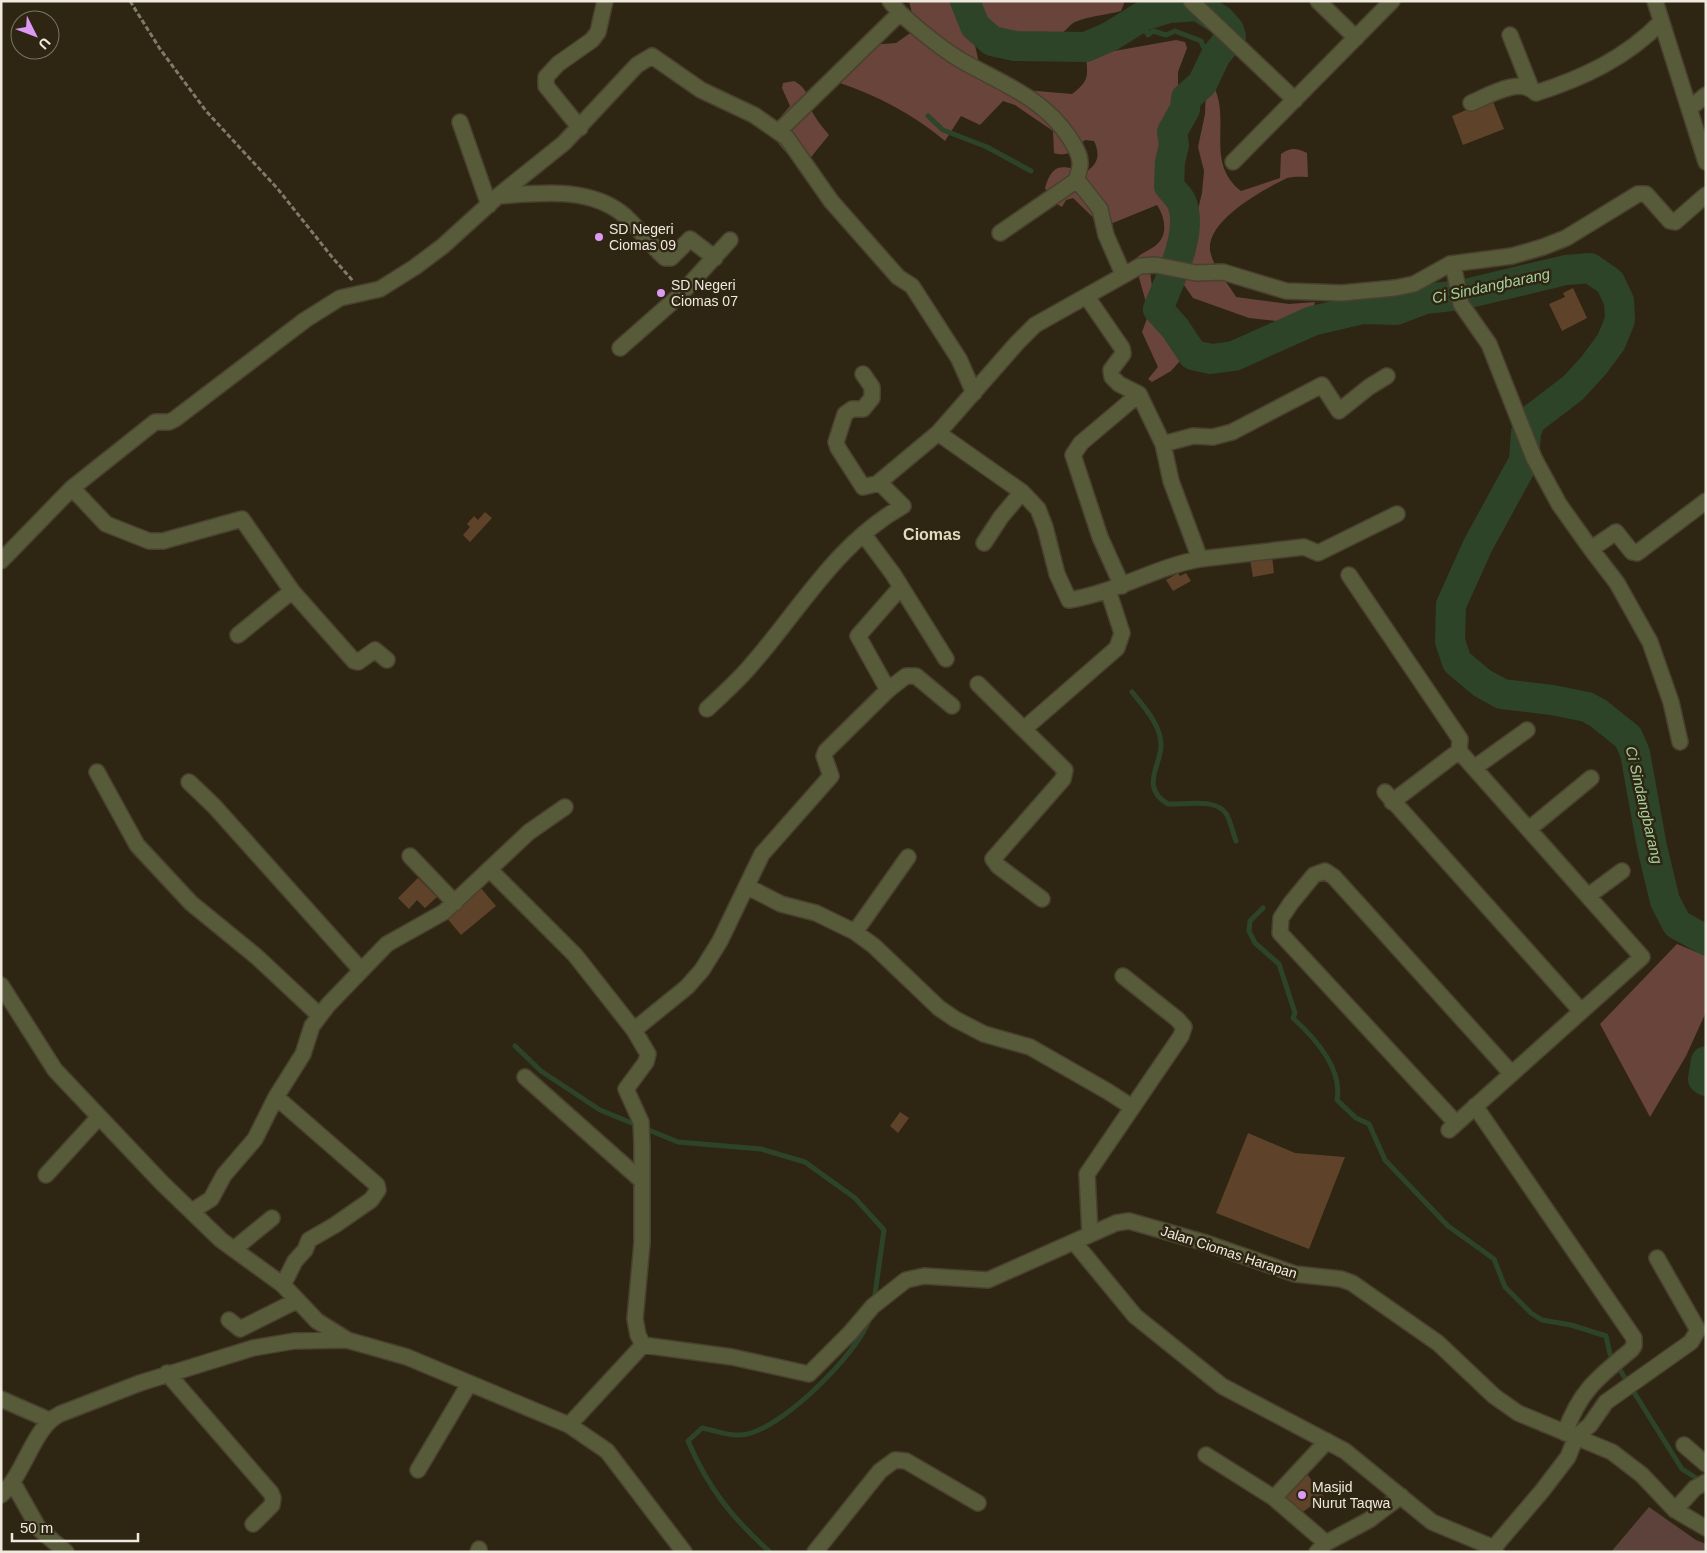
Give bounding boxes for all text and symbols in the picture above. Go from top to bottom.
north arrow [10,10,60,60]
text: U [35,35,54,53]
place label: SD Negeri Ciomas 09 [609,221,676,253]
marker: SD Negeri Ciomas 09 [593,231,605,243]
water label: Ci Sindangbarang [1430,265,1552,306]
place label: SD Negeri Ciomas 07 [671,277,738,309]
marker: SD Negeri Ciomas 07 [655,287,667,299]
district label: Ciomas [903,526,961,543]
water label: Ci Sindangbarang [1623,744,1666,866]
street label: Jalan Ciomas Harapan [1159,1222,1299,1282]
place label: Masjid Nurut Taqwa [1312,1479,1391,1511]
marker: Masjid Nurut Taqwa [1296,1489,1308,1501]
scale bar [12,1510,139,1542]
text: 50 m [20,1519,53,1536]

